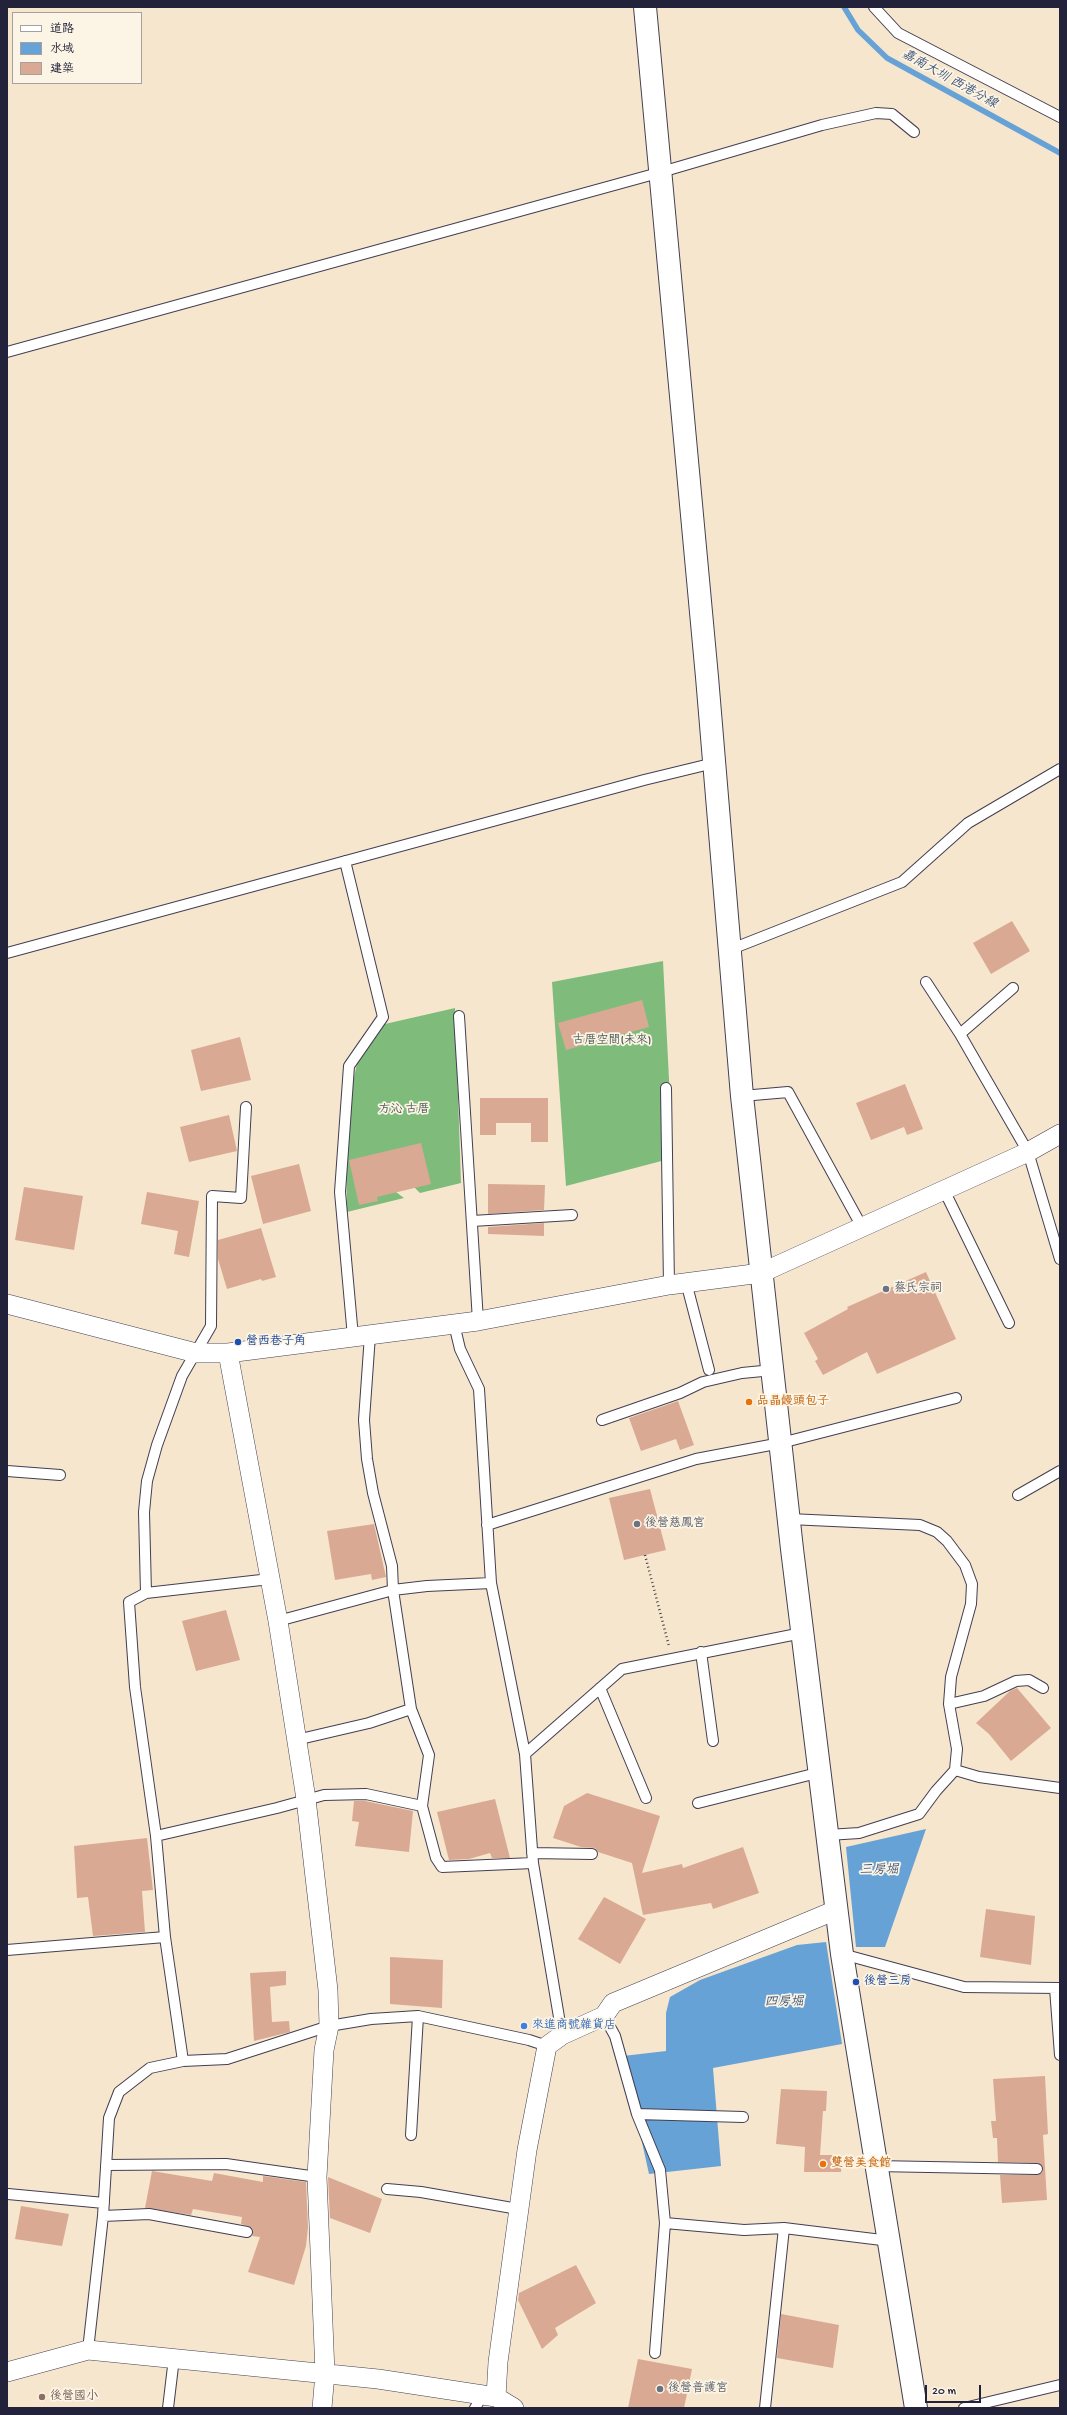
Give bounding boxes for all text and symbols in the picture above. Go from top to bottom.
legend [12,12,142,84]
text: 道路 [50,23,74,37]
text: 水域 [50,43,74,57]
water label: 嘉南大圳 西港分線 [898,47,1000,113]
text: 建築 [50,63,74,77]
park label: 古厝空間(未來) [573,1034,651,1048]
park label: 方沁 古厝 [379,1103,429,1117]
place label: 蔡氏宗祠 [894,1282,942,1296]
marker: 蔡氏宗祠 [881,1284,891,1294]
place label: 營西巷子角 [246,1335,306,1349]
marker: 營西巷子角 [233,1337,243,1347]
place label: 品晶饅頭包子 [757,1395,829,1409]
marker: 品晶饅頭包子 [744,1397,754,1407]
place label: 後營慈鳳宮 [645,1517,705,1531]
marker: 後營慈鳳宮 [632,1519,642,1529]
water label: 三房堀 [860,1863,898,1879]
place label: 後營三房 [864,1975,912,1989]
marker: 後營三房 [851,1977,861,1987]
water label: 四房堀 [765,1995,803,2011]
place label: 來進商號雜貨店 [532,2019,616,2033]
marker: 來進商號雜貨店 [519,2021,529,2031]
place label: 雙營美食館 [831,2157,891,2171]
marker: 雙營美食館 [818,2159,828,2169]
scale bar [927,2377,983,2403]
place label: 後營普護宮 [668,2382,728,2396]
marker: 後營普護宮 [655,2384,665,2394]
text: 20 m [932,2385,956,2399]
place label: 後營國小 [50,2390,98,2404]
marker: 後營國小 [37,2392,47,2402]

